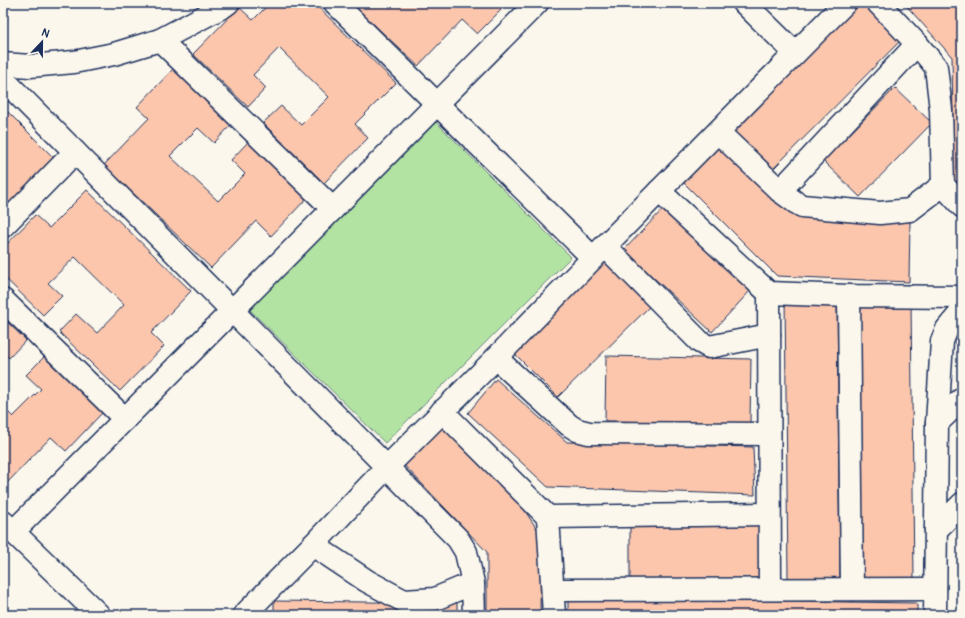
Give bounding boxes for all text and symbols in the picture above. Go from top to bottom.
north arrow [22,22,62,62]
text: N [40,26,52,41]

